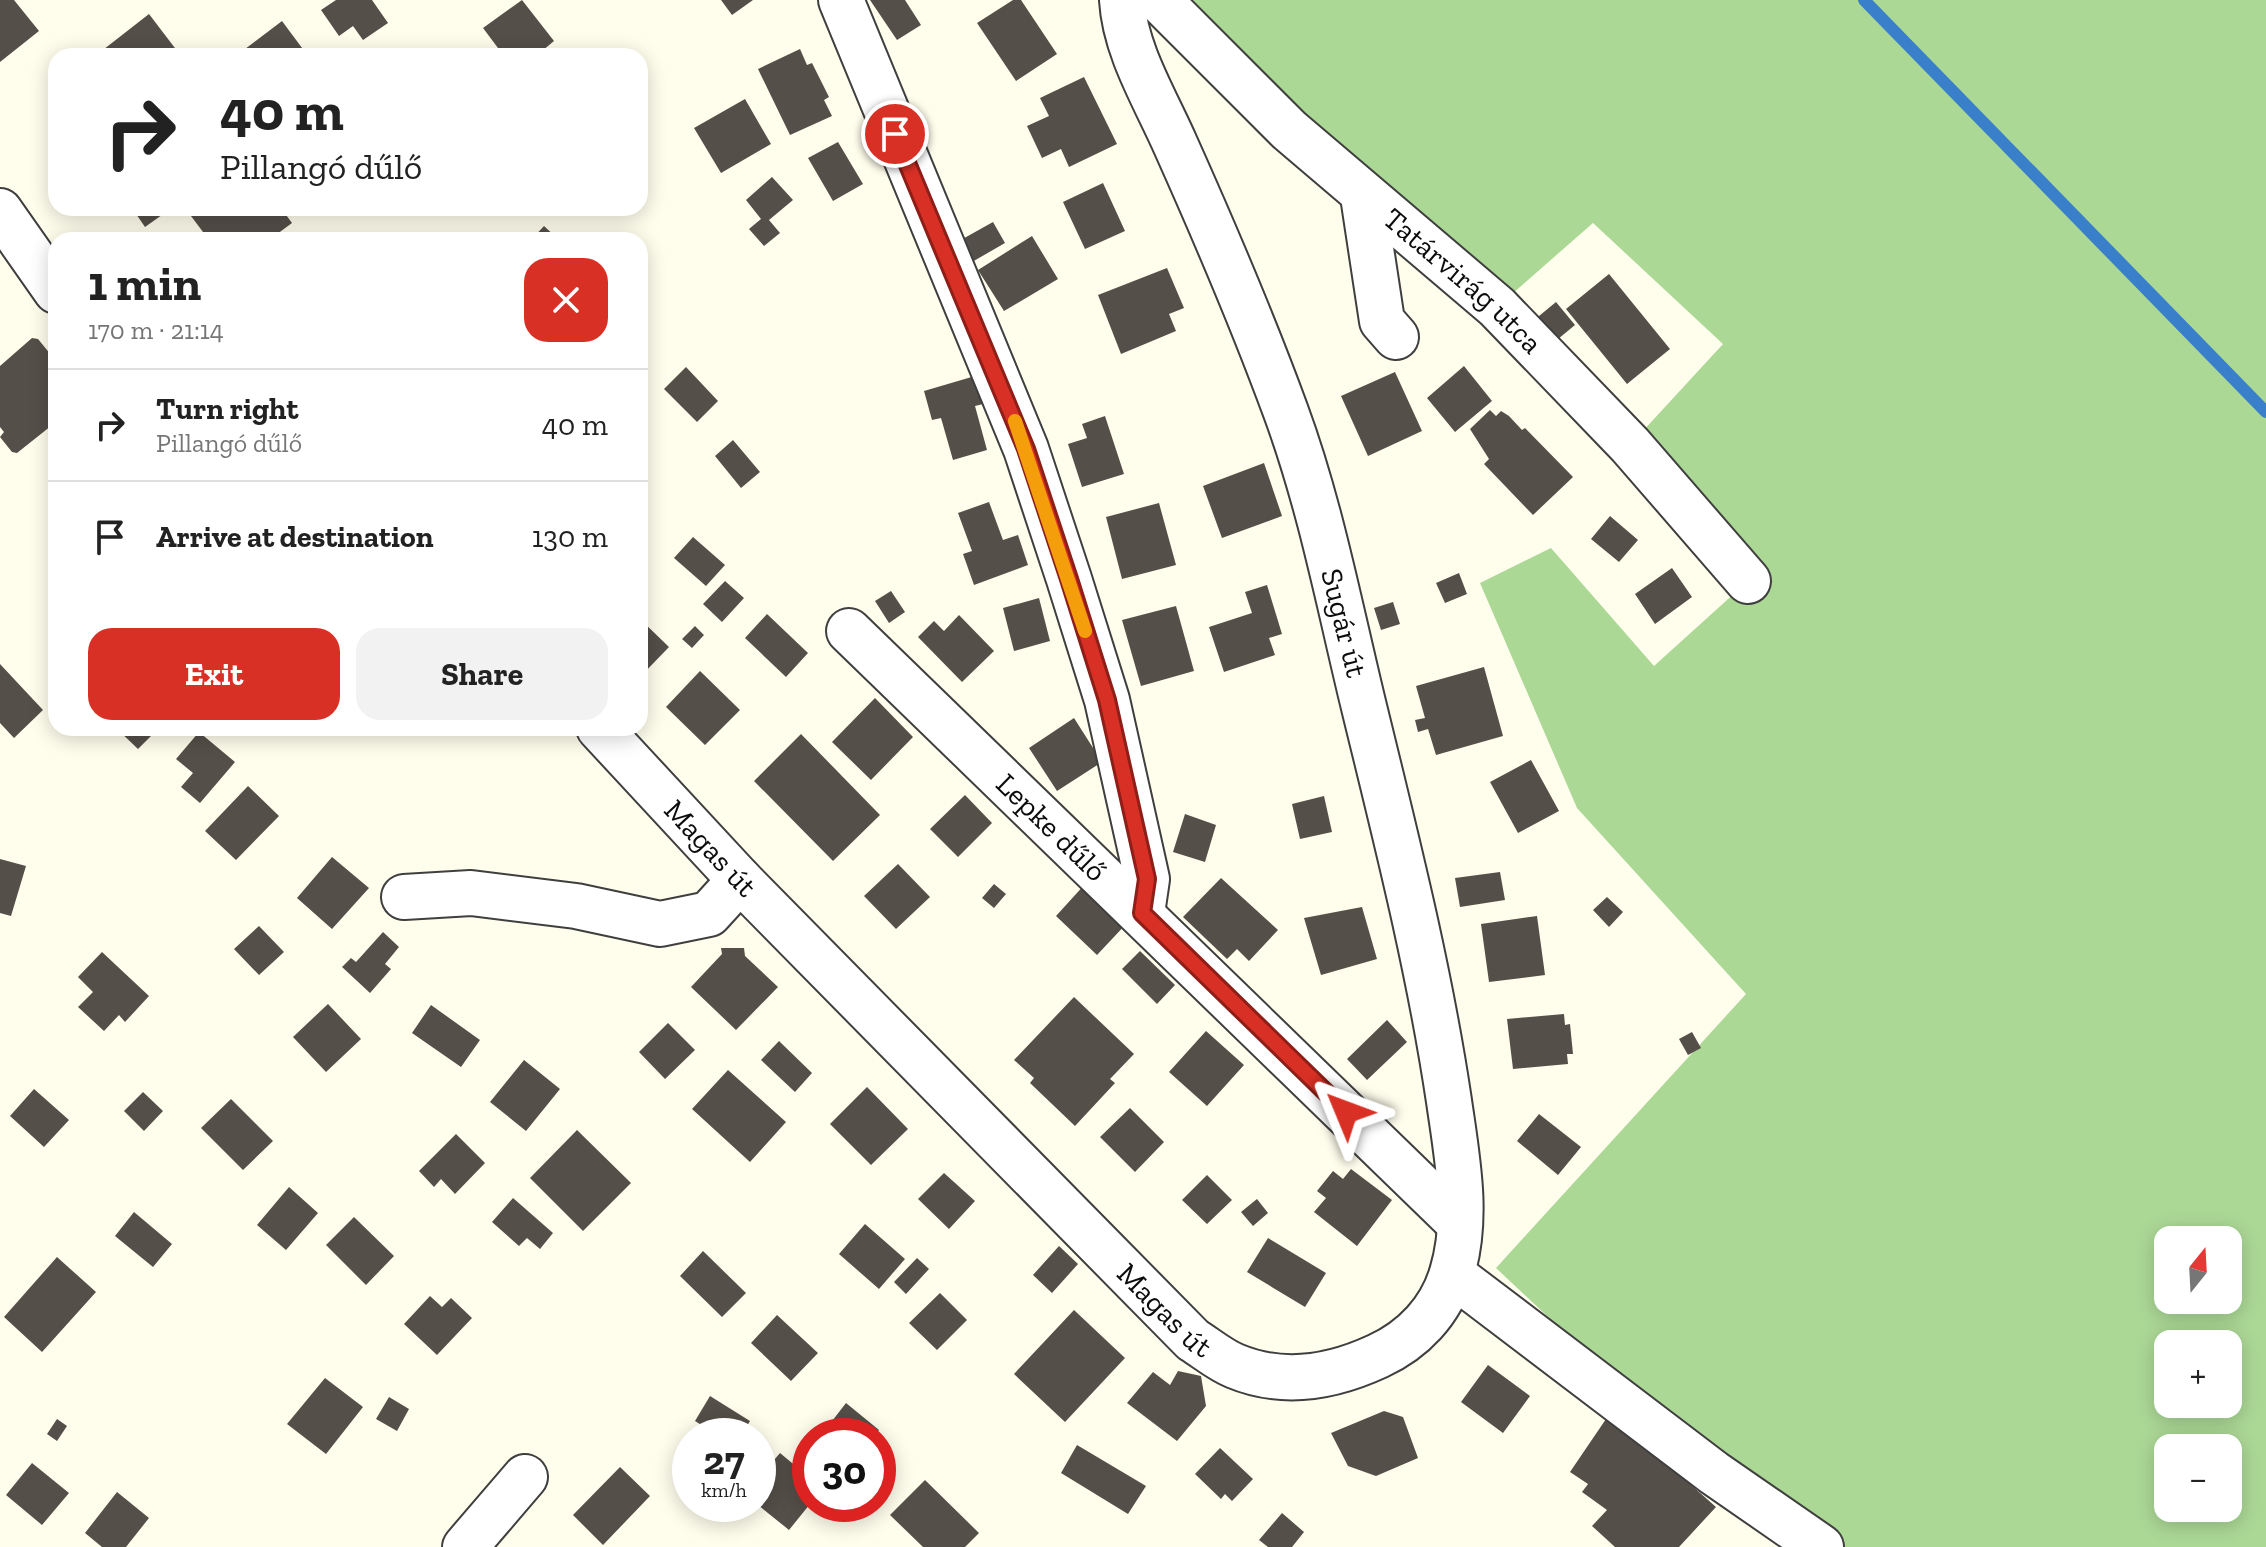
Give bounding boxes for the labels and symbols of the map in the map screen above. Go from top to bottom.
pin [861,100,929,168]
street label: Tatárvirág utca [1376,200,1550,361]
street label: Sugár út [1313,565,1375,681]
street label: Lepke dűlő [989,766,1114,889]
street label: Magas út [657,792,764,904]
position arrow [1304,1070,1388,1154]
north arrow [2154,1226,2242,1314]
street label: Magas út [1109,1256,1219,1365]
speed limit sign: 30 [792,1418,896,1522]

